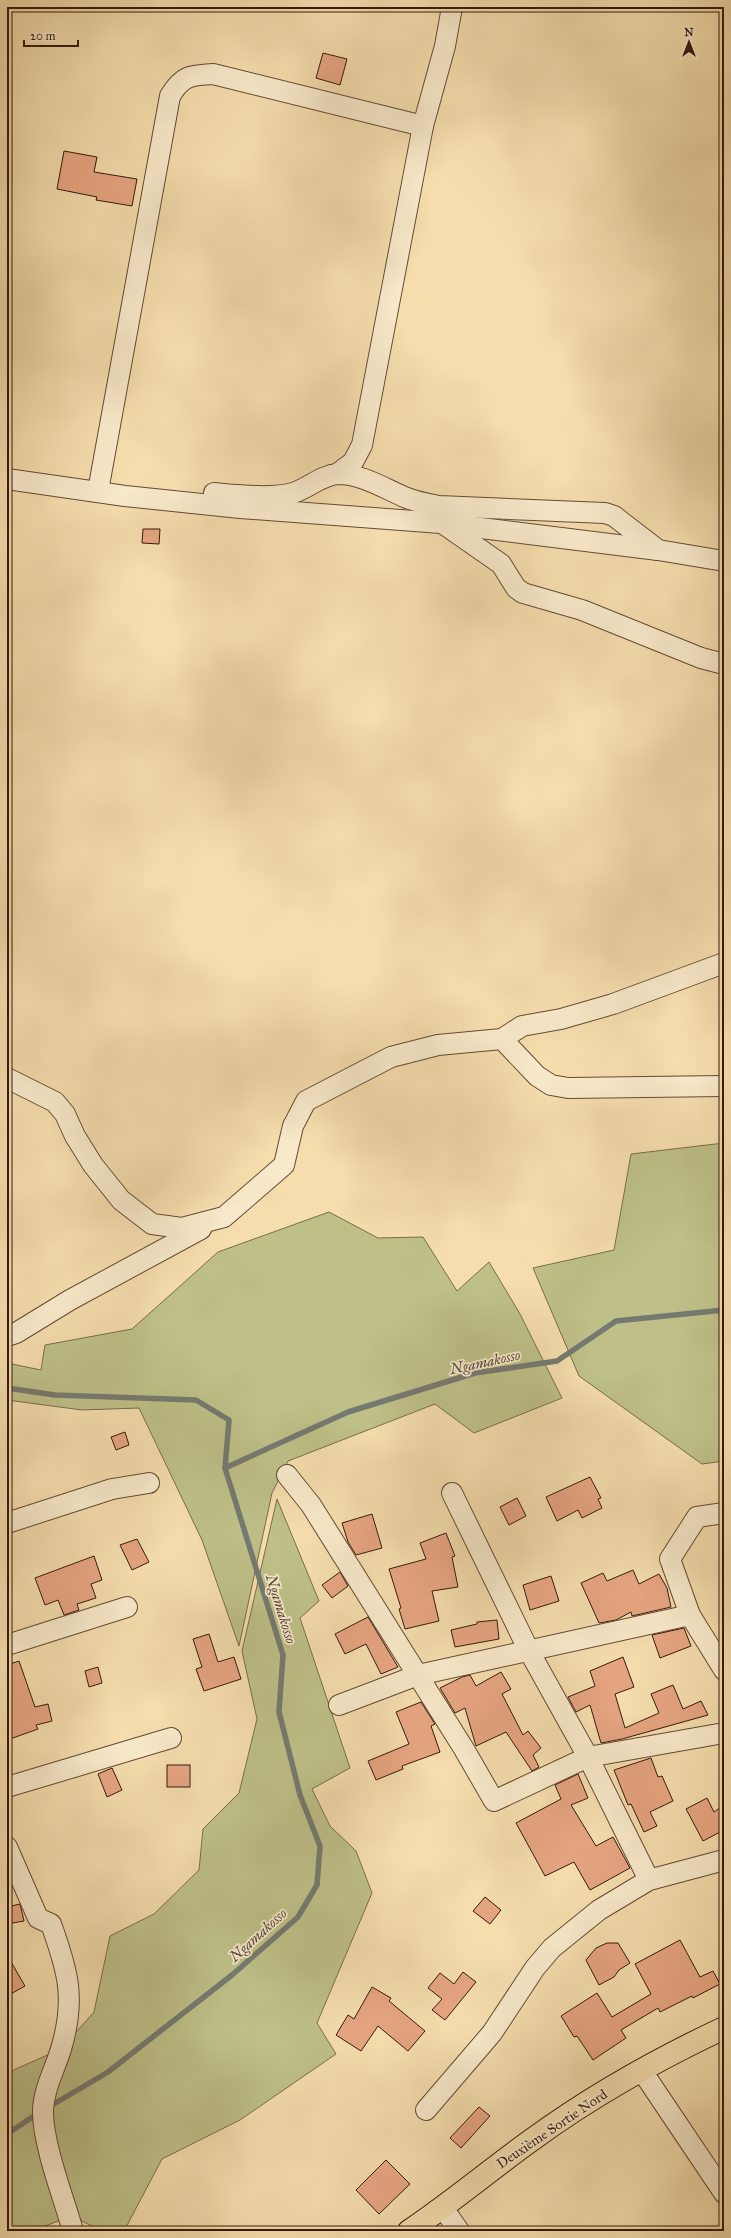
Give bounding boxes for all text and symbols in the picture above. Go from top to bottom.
scale bar [24,22,78,48]
north arrow [669,22,709,62]
text: N [684,26,694,39]
text: 20 m [30,29,56,43]
water label: Ngamakosso [447,1346,522,1378]
water label: Ngamakosso [262,1571,300,1646]
water label: Ngamakosso [225,1904,291,1966]
street label: Deuxième Sortie Nord [493,2086,611,2172]

